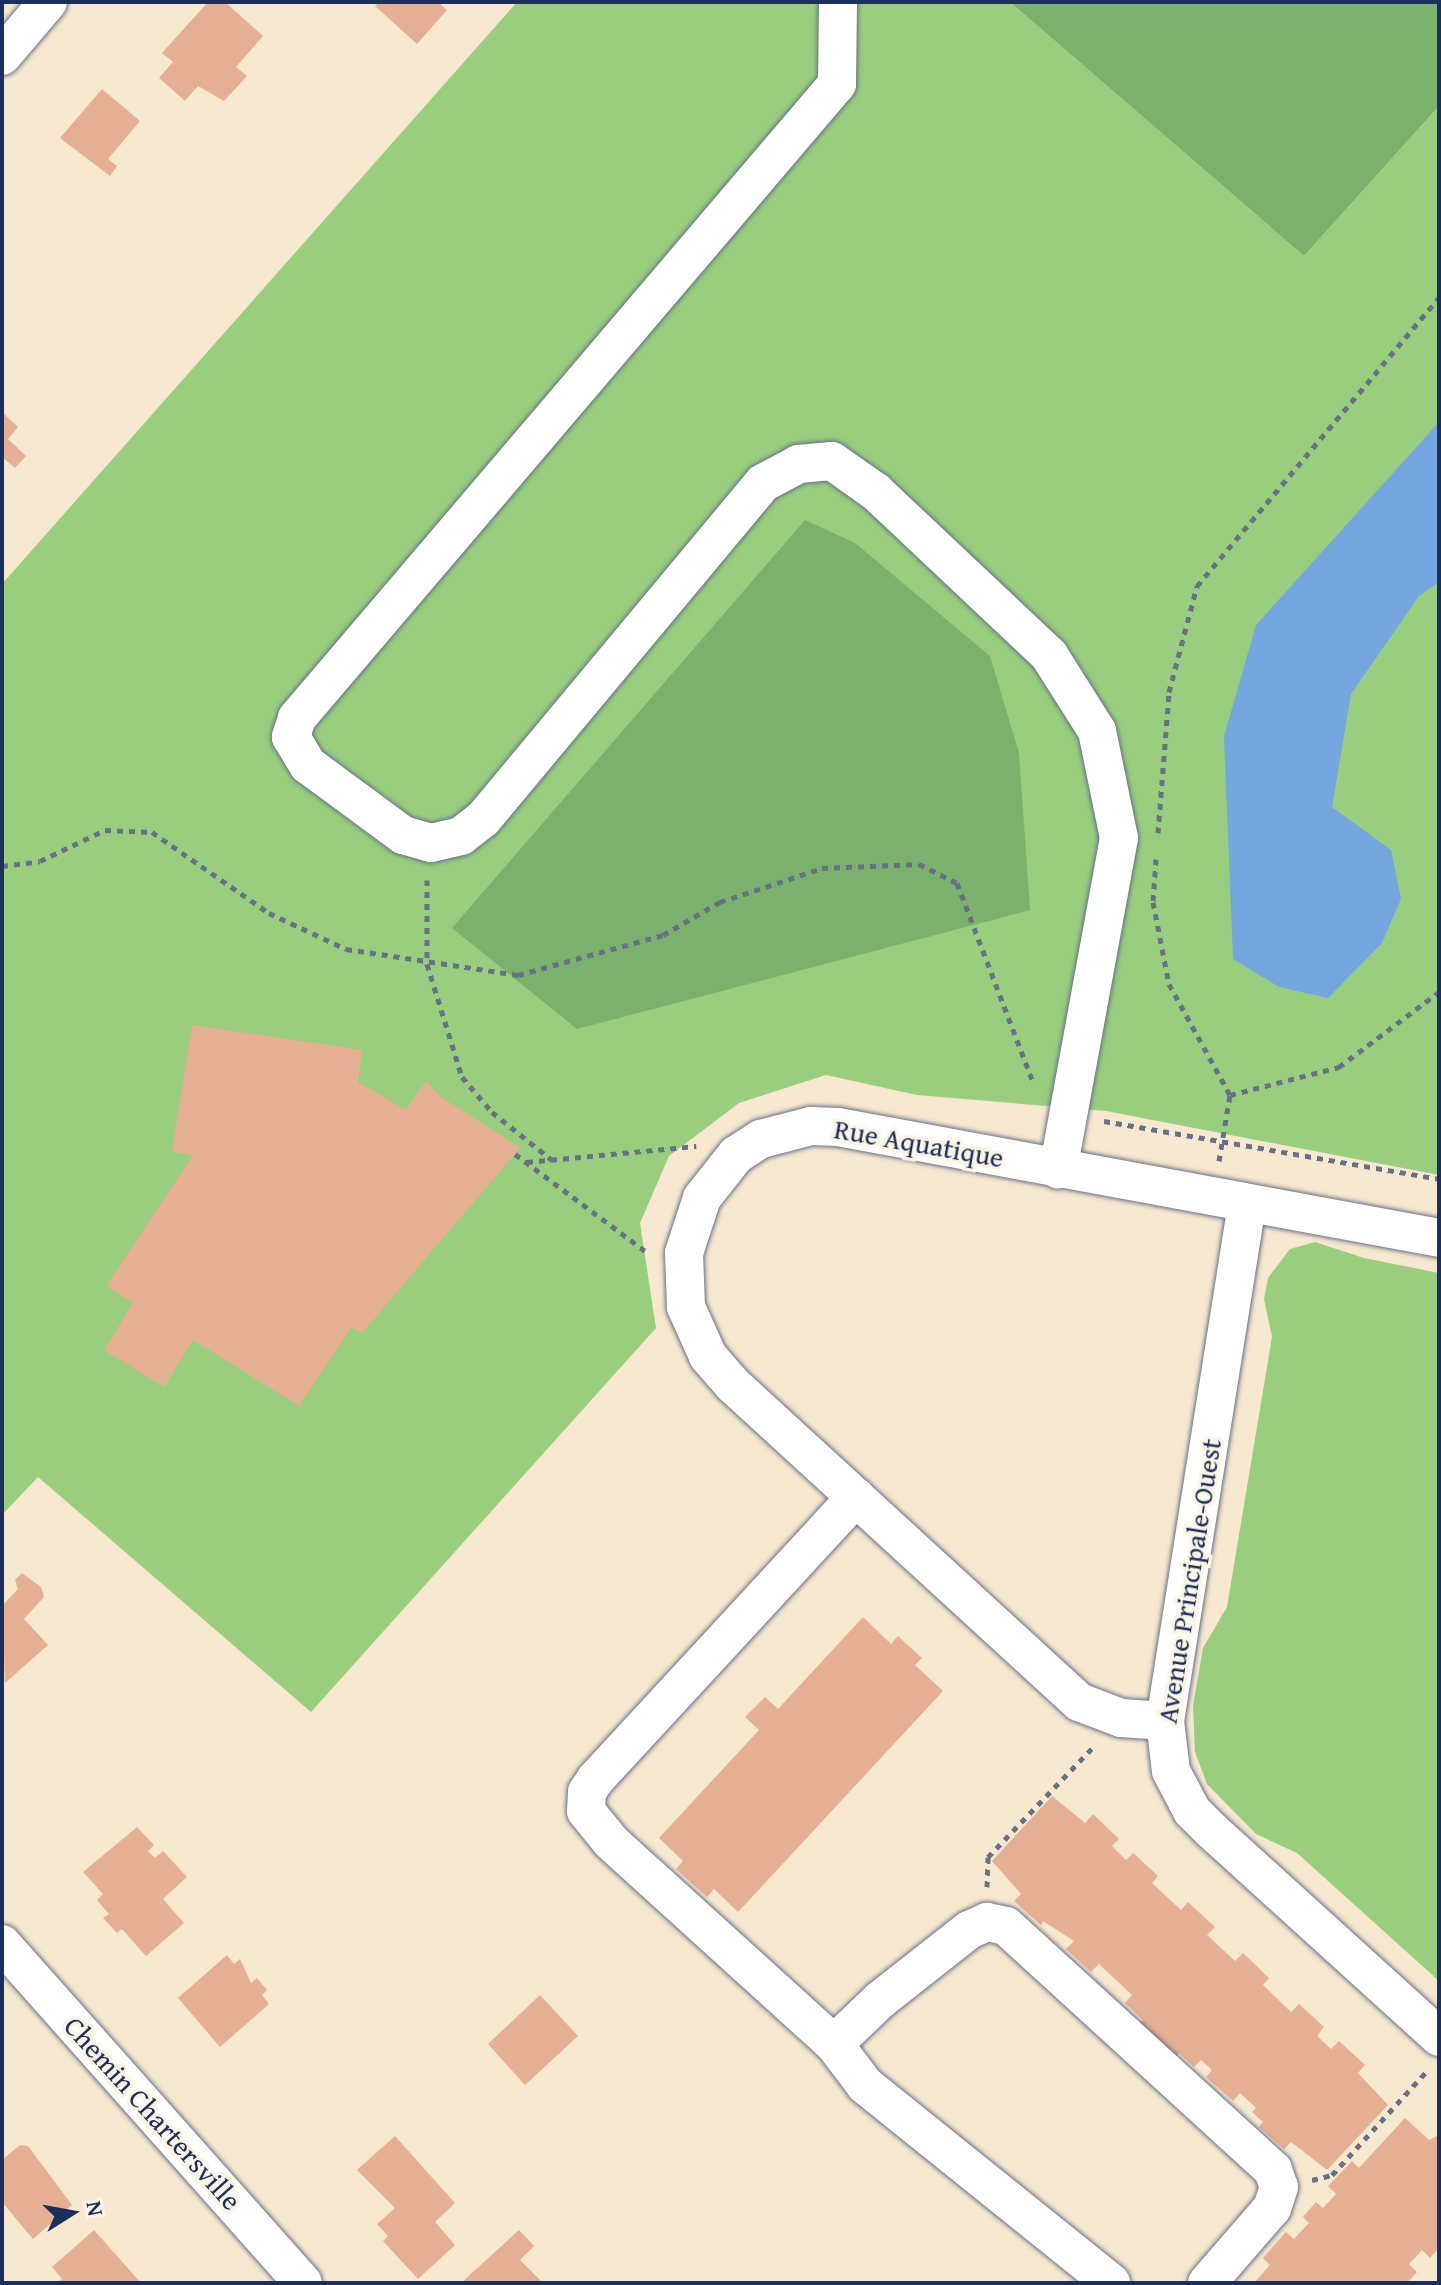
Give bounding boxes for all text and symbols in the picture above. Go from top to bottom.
street label: Rue Aquatique [832,1112,1006,1174]
street label: Avenue Principale-Ouest [1150,1436,1228,1726]
street label: Chemin Chartersville [57,2009,249,2217]
north arrow [32,2173,112,2253]
text: N [78,2198,113,2219]

